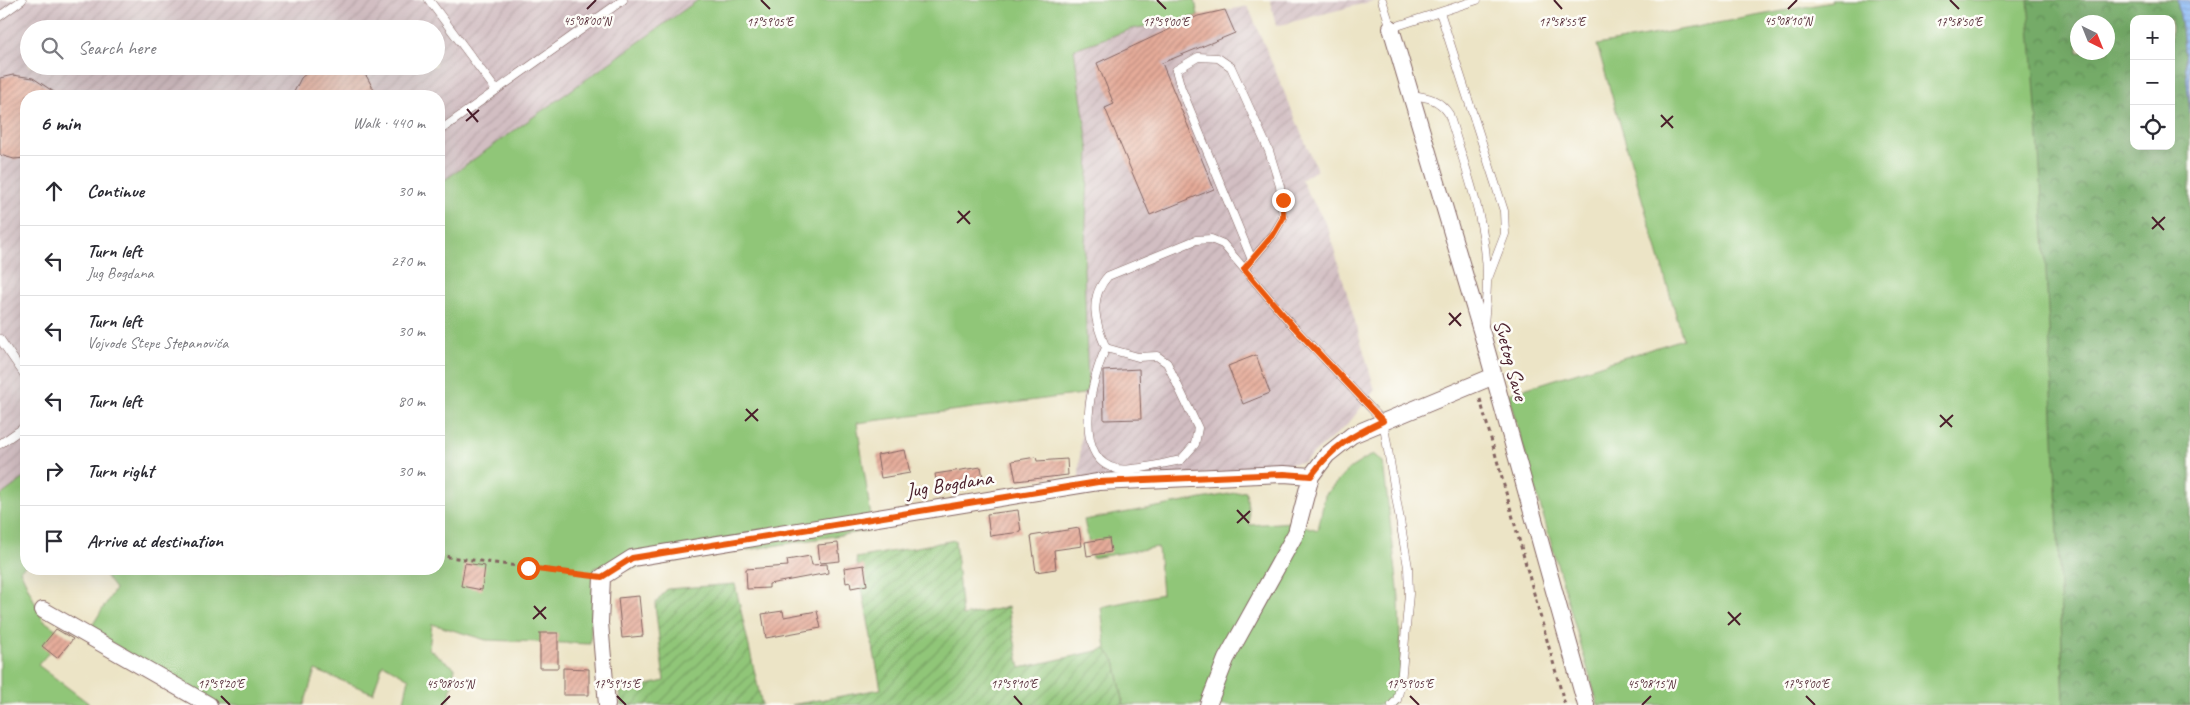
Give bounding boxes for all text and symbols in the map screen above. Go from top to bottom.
text: 45°08'00"N [563,13,612,29]
text: 45°08'10"N [1764,13,1813,29]
text: 17°59'05"E [747,14,795,30]
text: 17°59'00"E [1143,14,1191,30]
text: 17°58'55"E [1539,14,1587,30]
text: 17°58'50"E [1936,14,1984,30]
north arrow [2070,15,2115,60]
map controls [2130,15,2175,150]
button: + [2130,15,2175,60]
search box [20,20,445,75]
icon: search [38,34,66,62]
text: Search here [78,36,155,60]
button: − [2130,60,2175,105]
button: locate [2130,105,2175,150]
text: 6 min [40,110,81,136]
text: Walk · 440 m [353,113,425,133]
icon: ahead [40,177,68,205]
text: Continue [87,179,144,203]
text: 30 m [398,181,425,201]
route end [1272,189,1295,212]
text: Turn left [87,239,142,263]
icon: left [40,247,68,275]
text: 270 m [391,251,425,271]
text: Jug Bogdana [87,263,154,283]
text: Turn left [87,309,142,333]
icon: left [40,317,68,345]
street label: Svetog Save [1488,317,1535,405]
text: 30 m [398,321,425,341]
text: Vojvode Stepe Stepanovića [87,333,228,353]
icon: left [40,387,68,415]
text: Turn left [87,389,142,413]
text: 80 m [398,391,425,411]
icon: right [40,457,68,485]
text: Turn right [87,459,154,483]
text: 30 m [398,461,425,481]
street label: Jug Bogdana [903,464,996,504]
icon: arrive [40,527,68,555]
text: Arrive at destination [87,529,223,553]
route start [517,557,540,580]
text: 17°59'20"E [198,676,246,692]
text: 45°08'05"N [426,676,475,692]
text: 17°59'15"E [594,676,642,692]
text: 17°59'10"E [991,676,1039,692]
text: 17°59'05"E [1387,676,1435,692]
text: 45°08'15"N [1627,676,1676,692]
text: 17°59'00"E [1783,676,1831,692]

